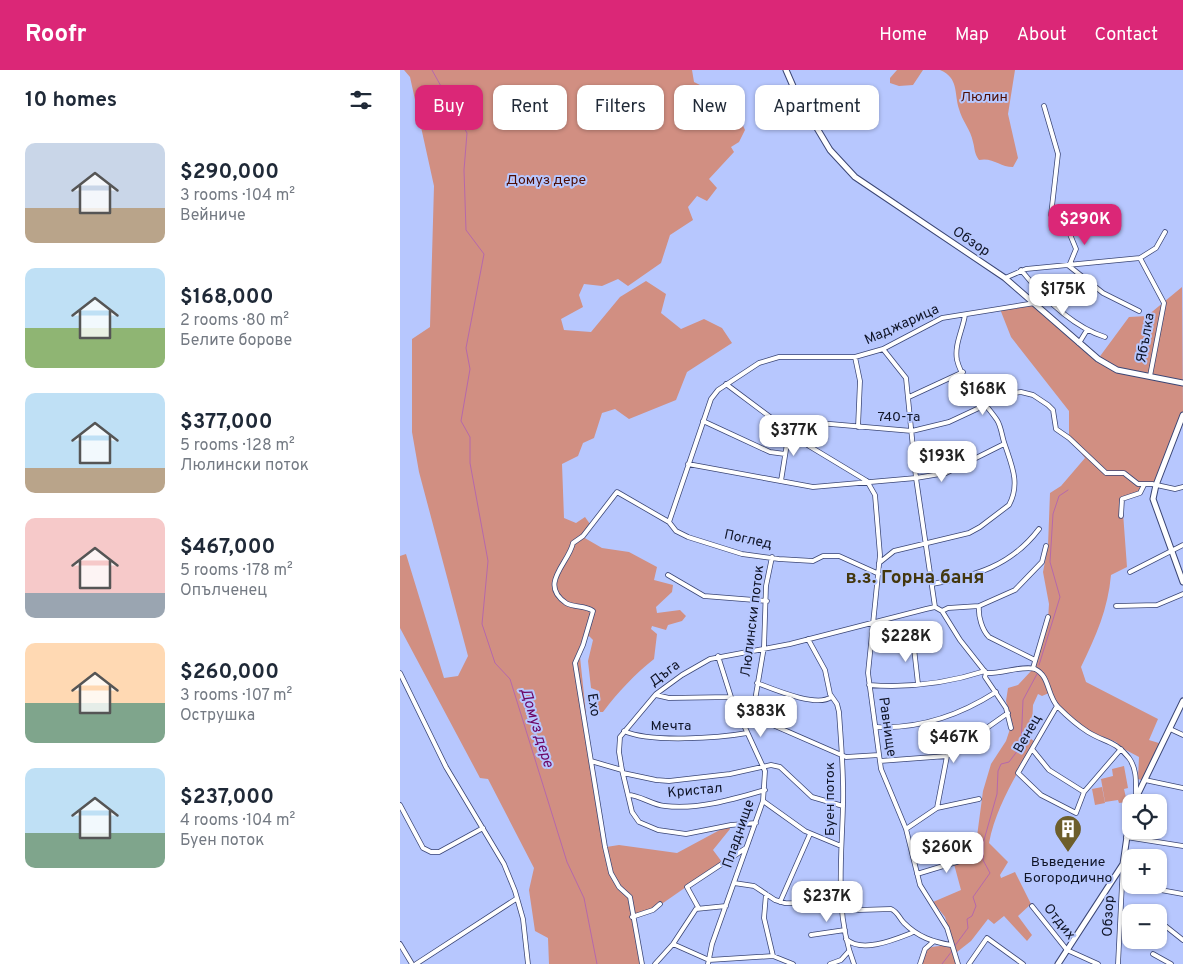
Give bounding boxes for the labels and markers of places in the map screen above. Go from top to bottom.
pin: $290K [1050,204,1120,246]
pin: $175K [1028,274,1098,316]
pin: $168K [948,374,1018,416]
pin: $377K [759,414,829,457]
pin: $193K [907,440,977,483]
pin: $228K [871,620,941,663]
pin: $383K [726,696,796,738]
pin: $467K [919,722,989,764]
building icon: Въведение Богородично [1053,814,1083,853]
pin: $260K [912,832,982,874]
place label: Въведение Богородично [1024,854,1113,887]
pin: $237K [792,880,862,923]

